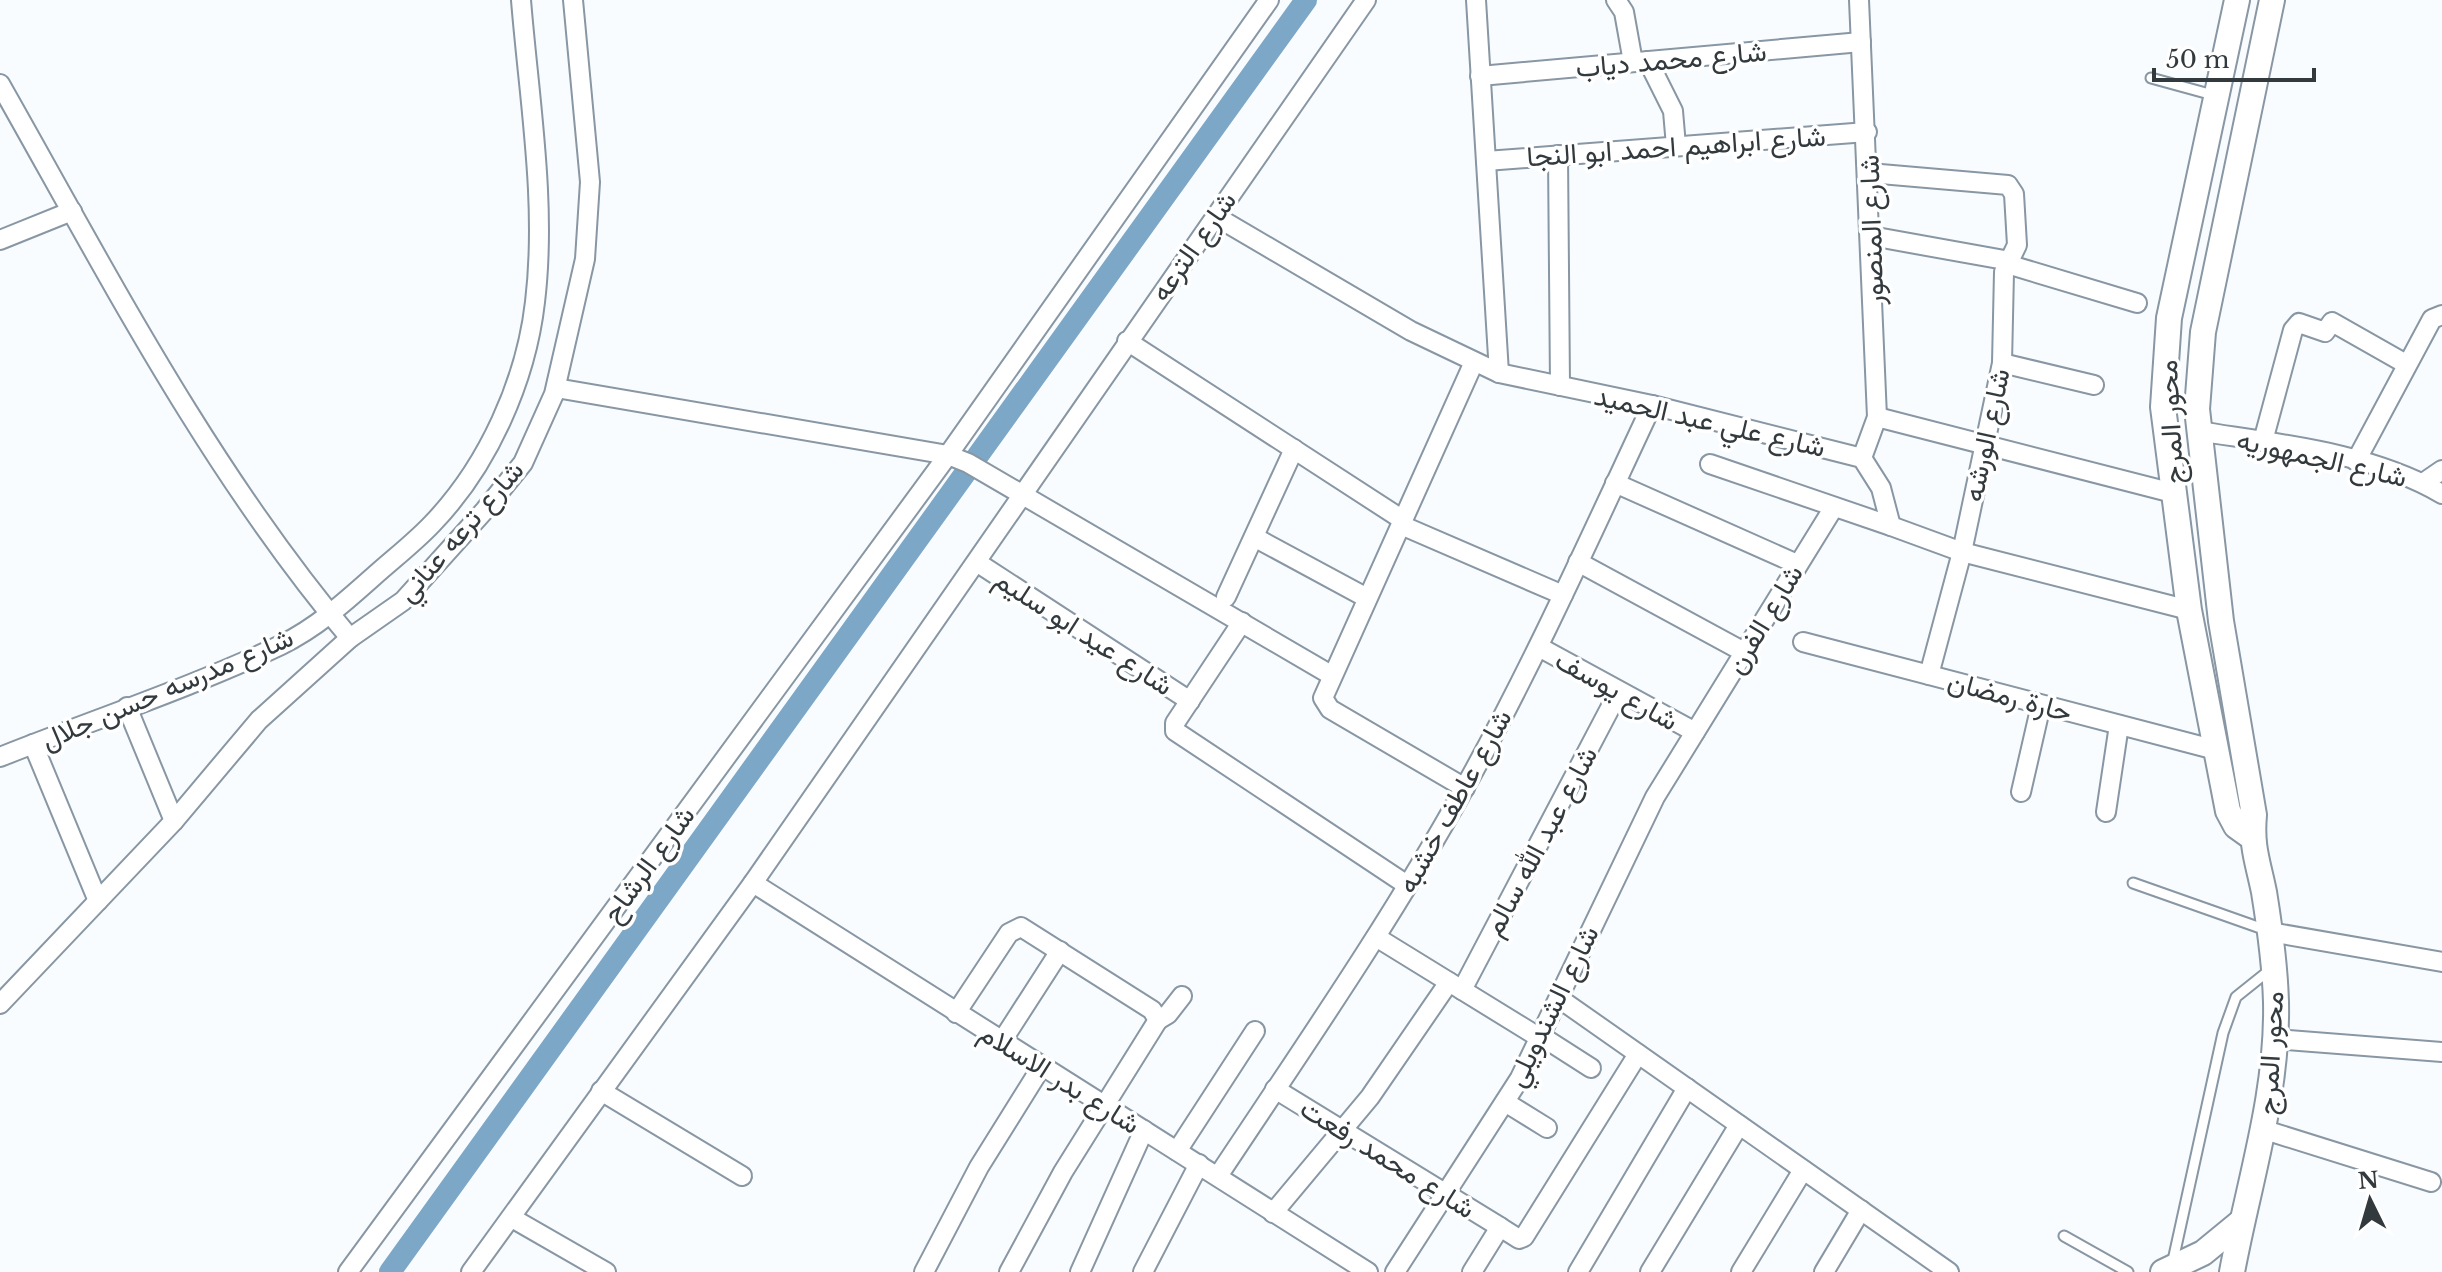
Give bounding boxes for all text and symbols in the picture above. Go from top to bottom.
scale bar [2154,32,2314,82]
street label: شارع محمد دياب [1574,34,1768,86]
text: 50 m [2166,45,2230,74]
street label: شارع ابراهيم احمد ابو النجا [1525,119,1827,175]
street label: شارع المنصور [1851,154,1893,307]
street label: شارع الترعه [1143,184,1245,309]
street label: محور المرج [2150,359,2192,485]
street label: شارع الورشه [1955,365,2019,505]
street label: شارع علي عبد الحميد [1590,378,1829,470]
street label: شارع الجمهوريه [2233,422,2410,496]
street label: شارع ترعه عناني [389,453,535,613]
street label: شارع الفرن [1718,558,1812,681]
street label: شارع عيد ابو سليم [987,562,1180,704]
street label: شارع مدرسه حسن جلال [36,620,299,758]
street label: شارع يوسف [1549,642,1684,739]
street label: حارة رمضان [1944,663,2076,730]
street label: شارع عاطف خشبه [1389,703,1520,900]
street label: شارع عبد الله سالم [1476,740,1606,943]
street label: شارع الرشاح [594,799,703,930]
street label: شارع الشندويلي [1498,920,1611,1095]
street label: محور المرج [2250,990,2292,1116]
street label: شارع بدر الاسلام [972,1015,1147,1143]
street label: شارع محمد رفعت [1293,1091,1482,1227]
north arrow [2330,1160,2410,1240]
text: N [2357,1166,2380,1195]

